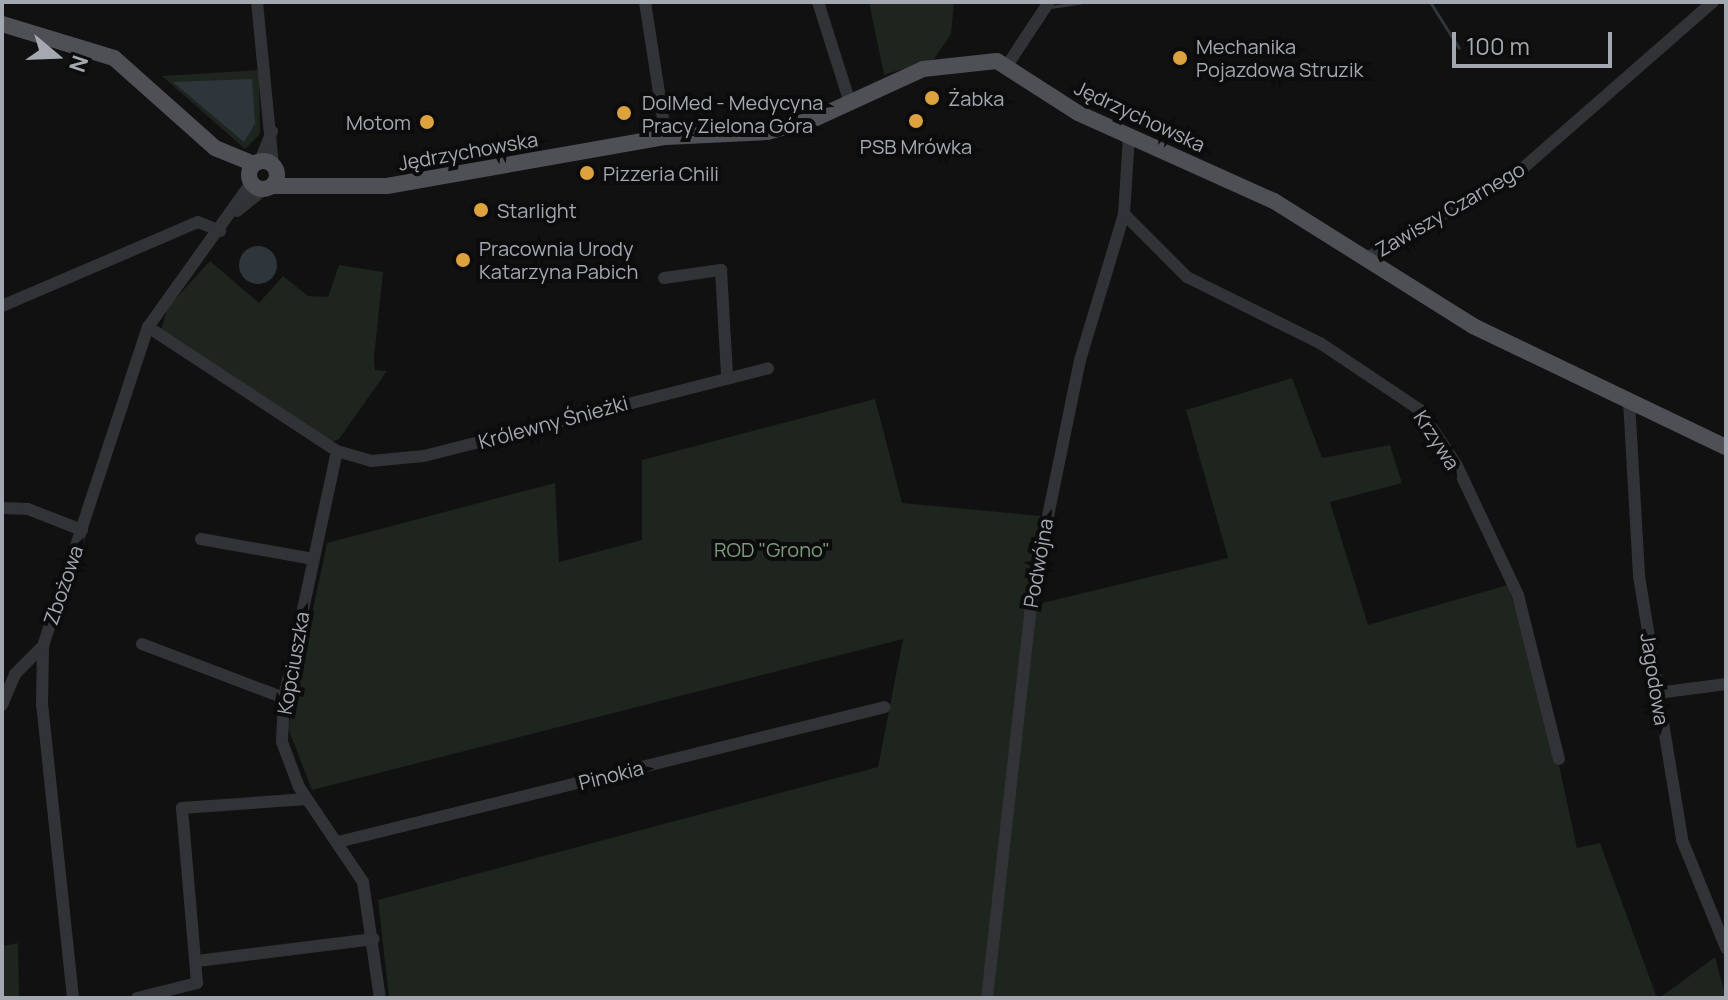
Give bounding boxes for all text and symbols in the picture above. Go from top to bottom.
north arrow [16,16,96,96]
scale bar [1456,16,1616,66]
text: 100 m [1466,29,1530,62]
place label: Mechanika Pojazdowa Struzik [1196,34,1364,81]
marker: Mechanika Pojazdowa Struzik [1171,49,1189,67]
text: N [62,51,95,76]
street label: Jędrzychowska [1071,75,1209,157]
place label: Żabka [948,86,1004,110]
marker: Żabka [923,89,941,107]
place label: DolMed - Medycyna Pracy Zielona Góra [642,90,823,137]
marker: DolMed - Medycyna Pracy Zielona Góra [613,102,635,124]
place label: Motom [346,110,411,134]
marker: PSB Mrówka [907,112,925,130]
marker: Motom [418,113,436,131]
street label: Jędrzychowska [396,127,540,175]
place label: PSB Mrówka [860,134,972,158]
street label: Zawiszy Czarnego [1371,157,1529,261]
place label: Pizzeria Chili [603,161,719,185]
marker: Pizzeria Chili [578,164,596,182]
place label: Starlight [497,198,577,222]
marker: Starlight [472,201,490,219]
place label: Pracownia Urody Katarzyna Pabich [479,236,638,283]
marker: Pracownia Urody Katarzyna Pabich [454,251,472,269]
street label: Królewny Śnieżki [476,391,630,453]
street label: Krzywa [1409,406,1465,474]
street label: Podwójna [1018,516,1058,610]
park label: ROD "Grono" [714,537,830,561]
street label: Zbożowa [38,542,88,628]
street label: Kopciuszka [272,610,314,716]
street label: Jagodowa [1636,631,1674,727]
street label: Pinokia [576,755,646,795]

